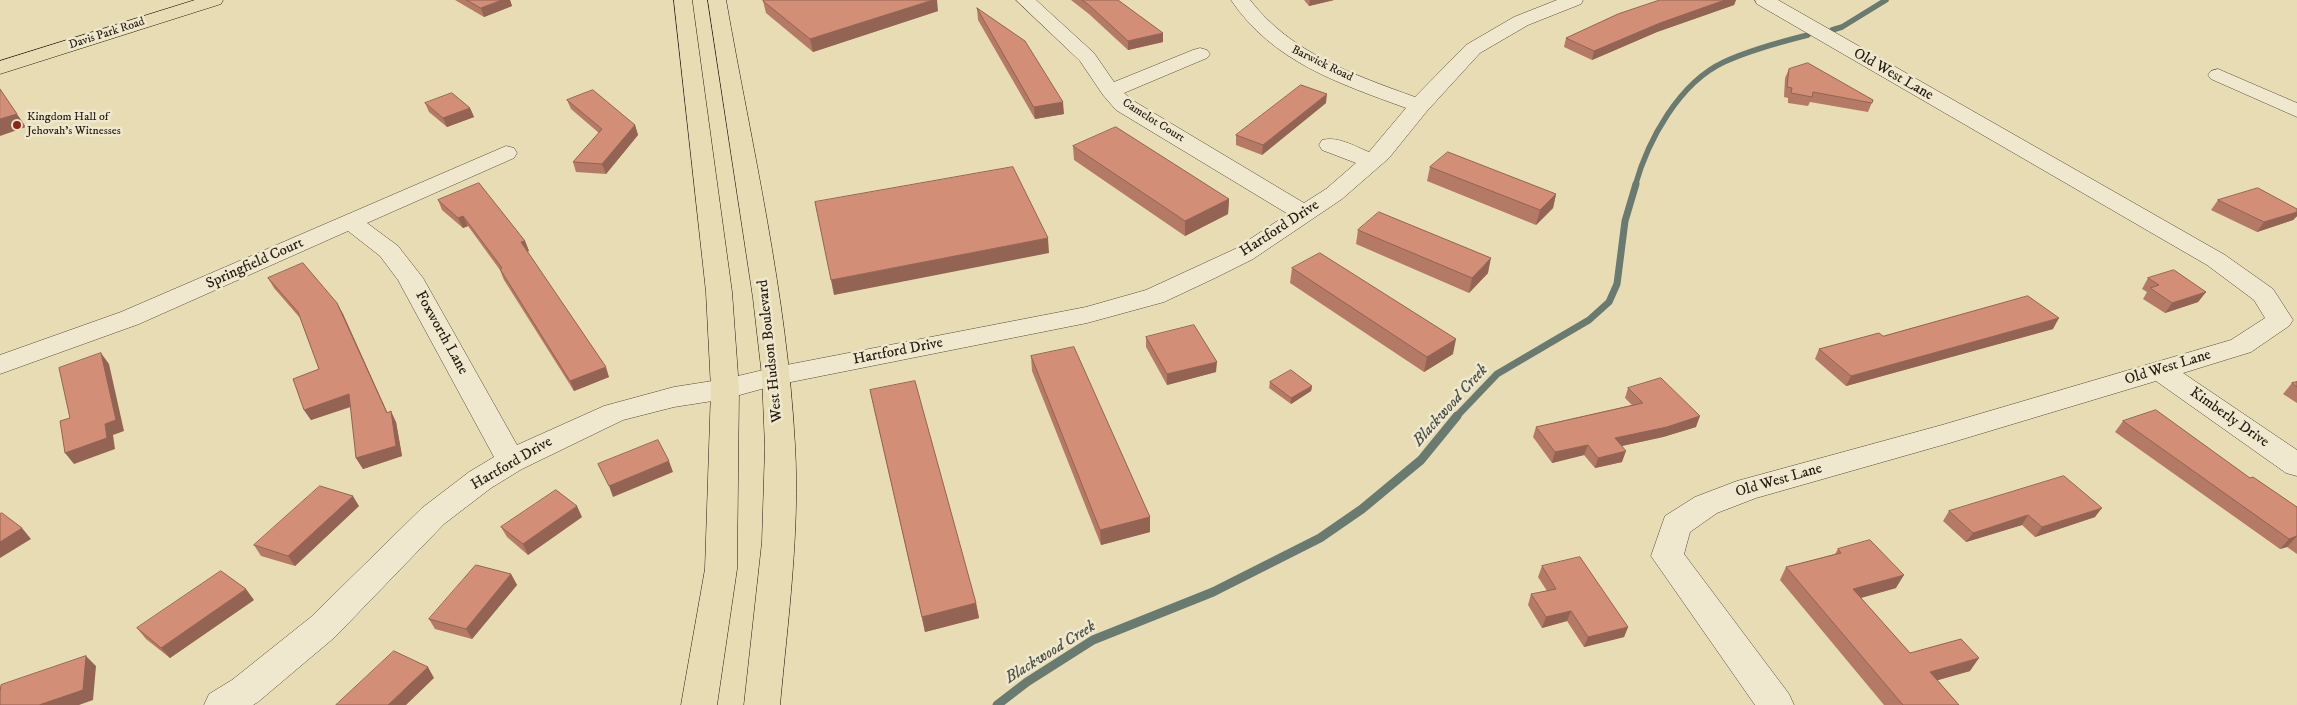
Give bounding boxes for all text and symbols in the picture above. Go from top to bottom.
street label: Davis Park Road [67,15,147,53]
street label: Barwick Road [1289,43,1355,85]
street label: Old West Lane [1850,45,1936,105]
street label: Camelot Court [1119,96,1187,146]
place label: Kingdom Hall of Jehovah’s Witnesses [27,111,121,139]
marker: Kingdom Hall of Jehovah’s Witnesses [11,119,23,131]
street label: Hartford Drive [1237,197,1323,261]
street label: Springfield Court [204,234,306,294]
street label: West Hudson Boulevard [755,279,787,423]
street label: Foxworth Lane [411,288,471,378]
street label: Hartford Drive [852,334,944,370]
street label: Old West Lane [2123,346,2213,390]
water label: Blackwood Creek [1409,361,1493,451]
street label: Kimberly Drive [2186,384,2272,452]
street label: Hartford Drive [468,433,556,495]
street label: Old West Lane [1734,460,1824,502]
water label: Blackwood Creek [1002,618,1100,688]

